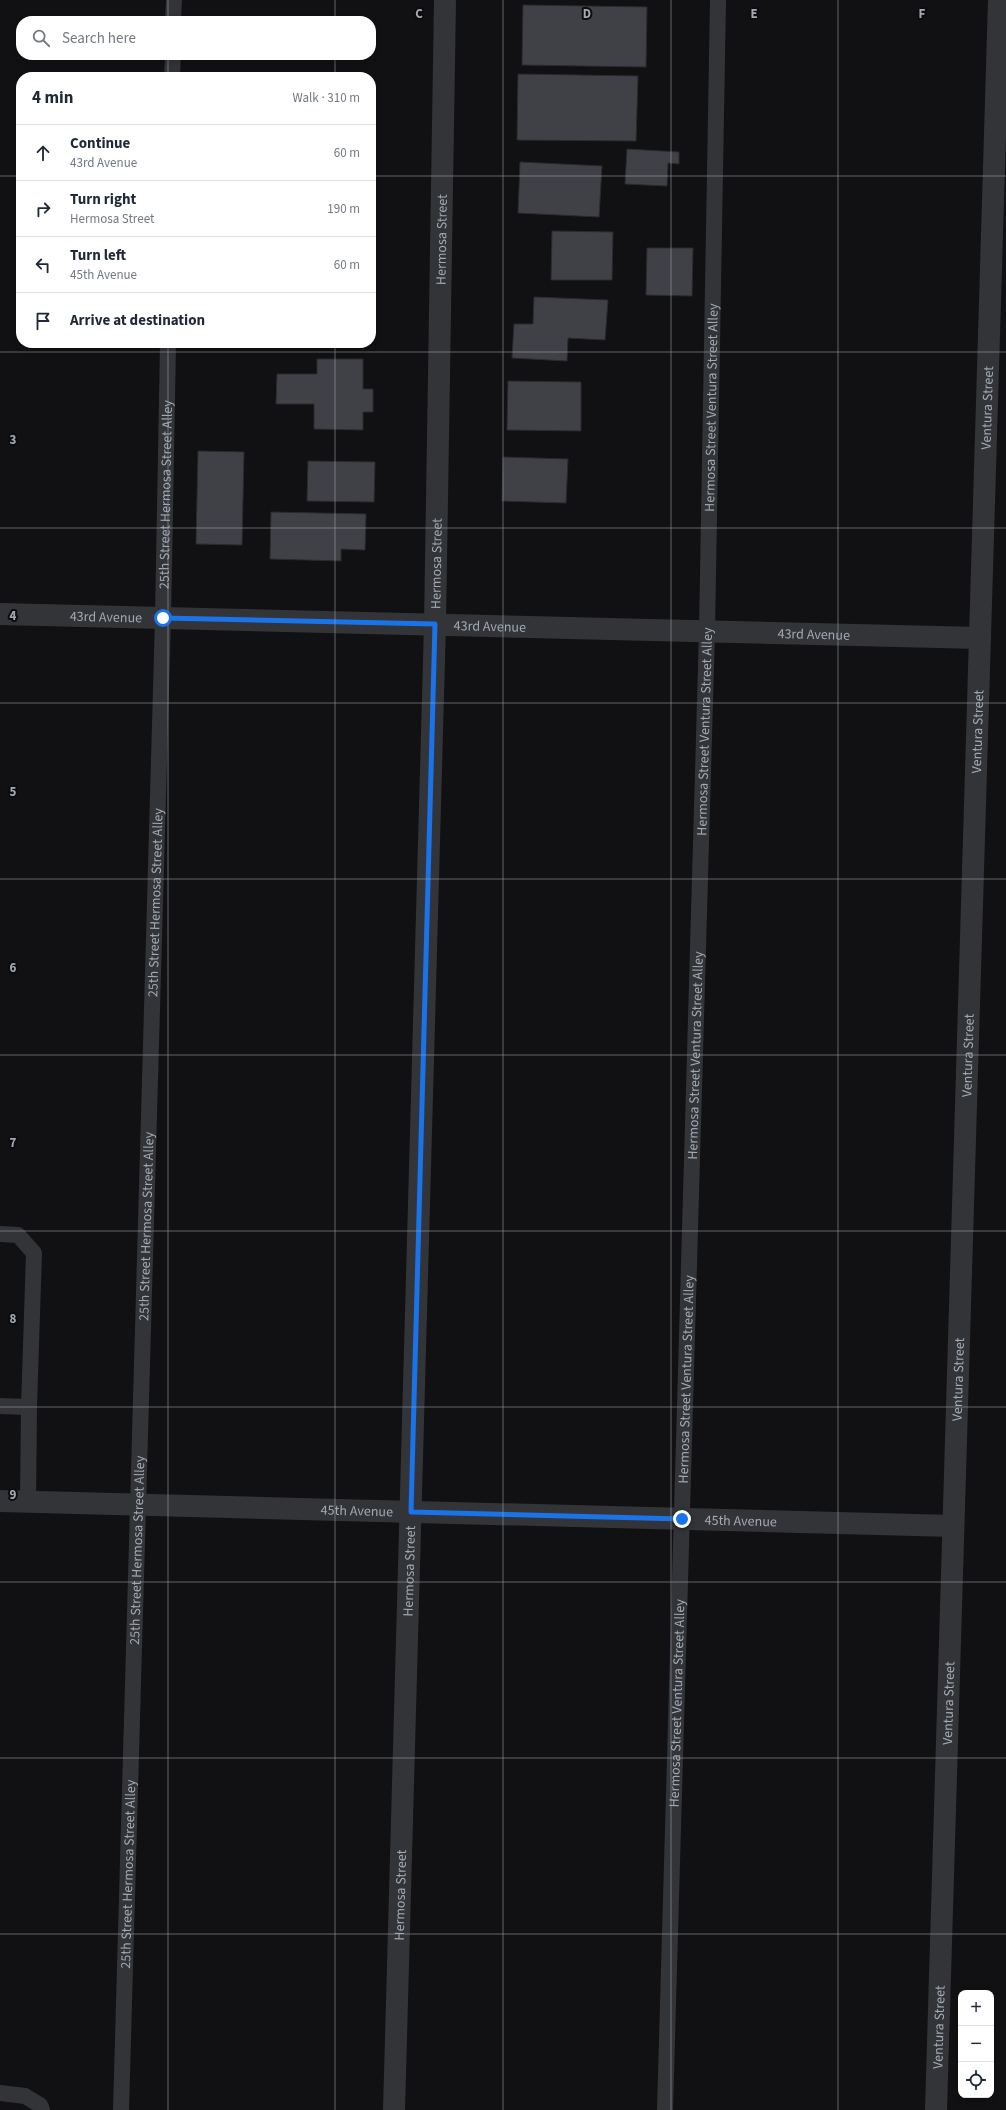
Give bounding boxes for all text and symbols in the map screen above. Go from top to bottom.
text: C [415,5,423,23]
text: D [583,5,591,23]
text: E [750,5,758,23]
text: F [919,5,926,23]
search box [16,16,376,60]
icon: search [30,27,52,49]
text: Search here [62,28,136,49]
text: 4 min [32,86,73,110]
text: Walk · 310 m [292,89,360,107]
text: Continue [70,133,130,154]
icon: ahead [32,142,54,164]
text: 60 m [334,144,360,162]
text: 43rd Avenue [70,154,137,172]
text: Turn right [70,189,136,210]
street label: Hermosa Street [431,194,453,285]
icon: right [32,198,54,220]
text: 190 m [327,200,360,218]
text: Hermosa Street [70,210,154,228]
text: Turn left [70,245,126,266]
icon: left [32,254,54,276]
text: 60 m [334,256,360,274]
text: 45th Avenue [70,266,137,284]
street label: Hermosa Street Ventura Street Alley [700,303,724,512]
icon: arrive [32,310,54,332]
text: Arrive at destination [70,310,205,331]
street label: Ventura Street [977,365,999,450]
street label: 25th Street Hermosa Street Alley [155,399,178,589]
text: 3 [10,431,17,449]
street label: Hermosa Street [426,518,448,609]
text: 4 [10,607,17,625]
street label: 43rd Avenue [69,607,142,628]
route start [154,609,172,627]
street label: 43rd Avenue [453,616,526,638]
street label: 43rd Avenue [777,624,850,646]
street label: Hermosa Street Ventura Street Alley [692,627,718,836]
street label: Ventura Street [967,689,989,774]
text: 5 [10,783,17,801]
street label: 25th Street Hermosa Street Alley [143,807,169,997]
street label: Hermosa Street Ventura Street Alley [683,951,709,1160]
text: 6 [10,959,17,977]
street label: Ventura Street [957,1013,980,1098]
street label: 25th Street Hermosa Street Alley [134,1131,160,1321]
text: 7 [10,1134,17,1152]
street label: Hermosa Street Ventura Street Alley [674,1274,700,1484]
text: 8 [10,1310,17,1328]
street label: Ventura Street [948,1337,970,1421]
street label: 25th Street Hermosa Street Alley [125,1455,150,1645]
text: 9 [10,1486,17,1504]
street label: 45th Avenue [320,1500,393,1522]
route end [673,1510,691,1528]
street label: 45th Avenue [704,1510,777,1532]
street label: Hermosa Street [399,1525,421,1617]
street label: Hermosa Street Ventura Street Alley [665,1598,691,1808]
street label: Ventura Street [938,1661,960,1745]
street label: 25th Street Hermosa Street Alley [116,1779,141,1969]
street label: Hermosa Street [390,1849,412,1941]
street label: Ventura Street [928,1985,951,2069]
map controls [958,1990,994,2098]
button: + [958,1990,994,2026]
button: − [958,2026,994,2062]
button: locate [958,2062,994,2098]

